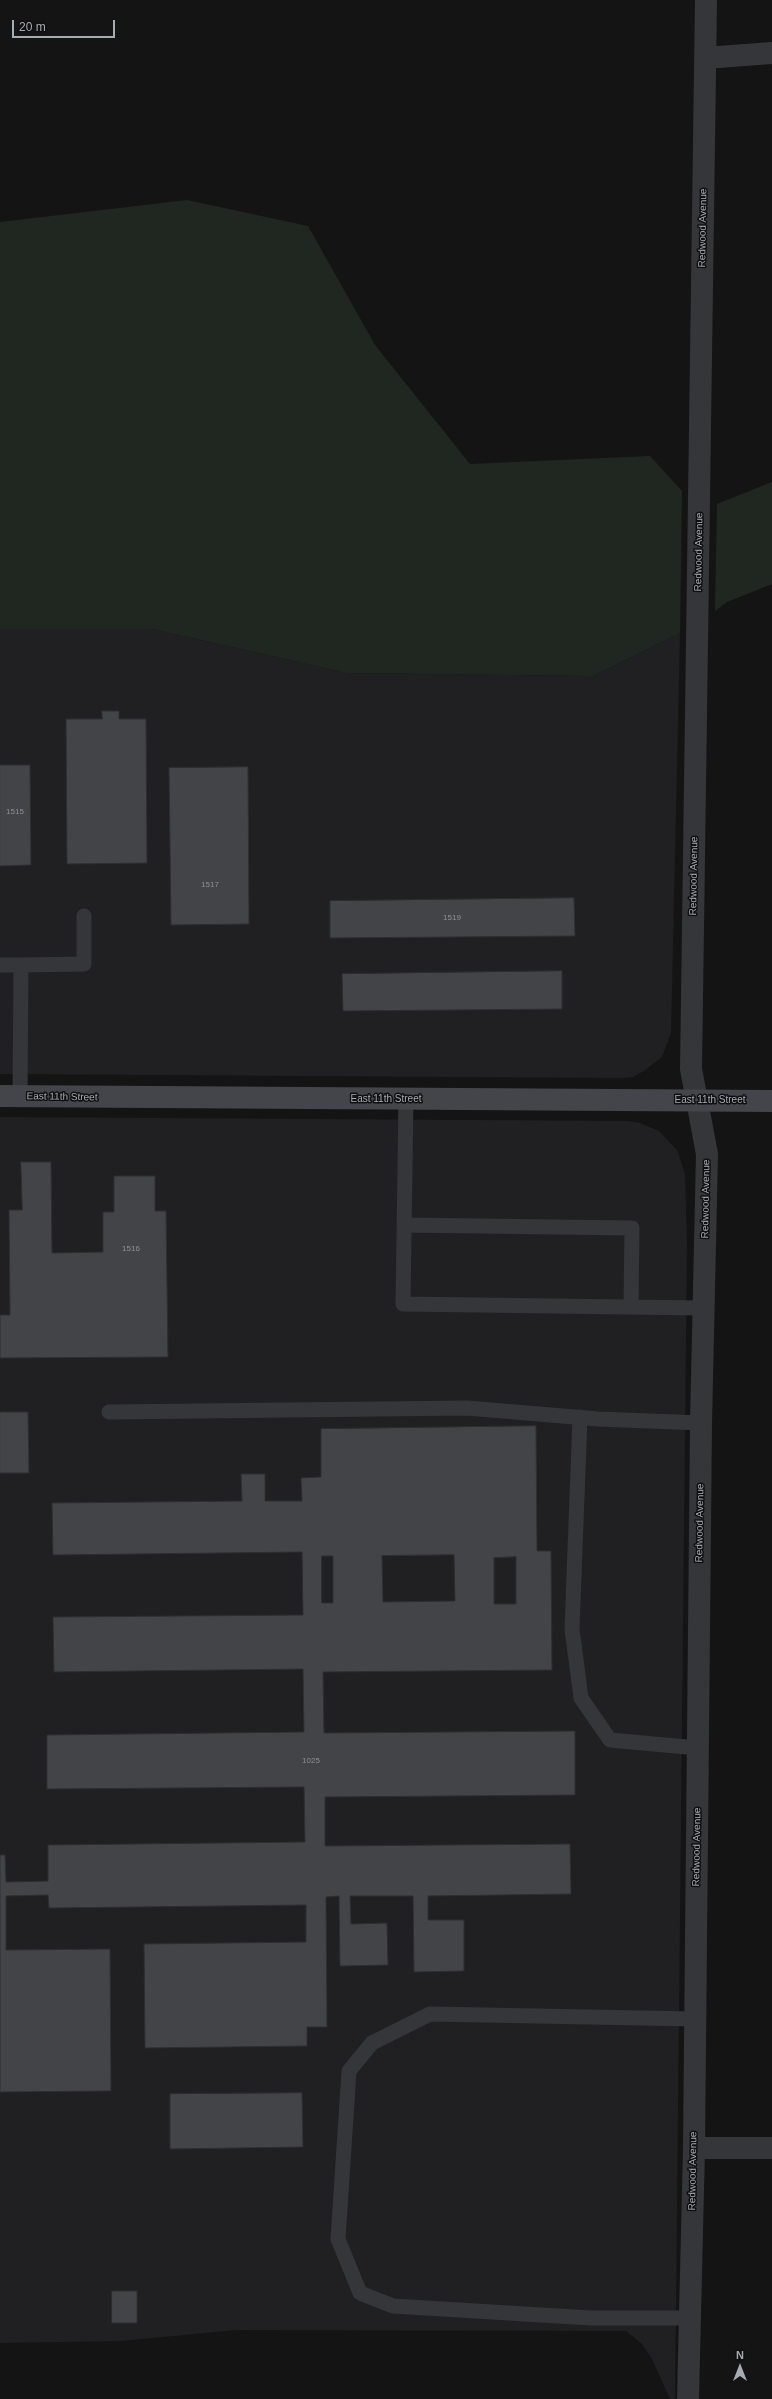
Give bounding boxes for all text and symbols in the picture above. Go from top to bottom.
scale bar [14,12,117,38]
text: 20 m [19,20,46,34]
street label: Redwood Avenue [696,189,710,267]
street label: Redwood Avenue [692,513,706,591]
house number: 1515 [6,807,24,817]
street label: Redwood Avenue [687,837,701,915]
house number: 1517 [201,880,219,890]
house number: 1519 [443,913,461,923]
street label: East 11th Street [26,1090,98,1104]
street label: East 11th Street [351,1093,421,1105]
street label: East 11th Street [675,1094,745,1106]
street label: Redwood Avenue [699,1160,713,1238]
house number: 1516 [122,1244,140,1254]
street label: Redwood Avenue [693,1484,707,1562]
house number: 1025 [302,1756,320,1766]
street label: Redwood Avenue [690,1808,704,1886]
street label: Redwood Avenue [686,2132,700,2210]
north arrow [720,2347,760,2387]
text: N [736,2349,744,2361]

